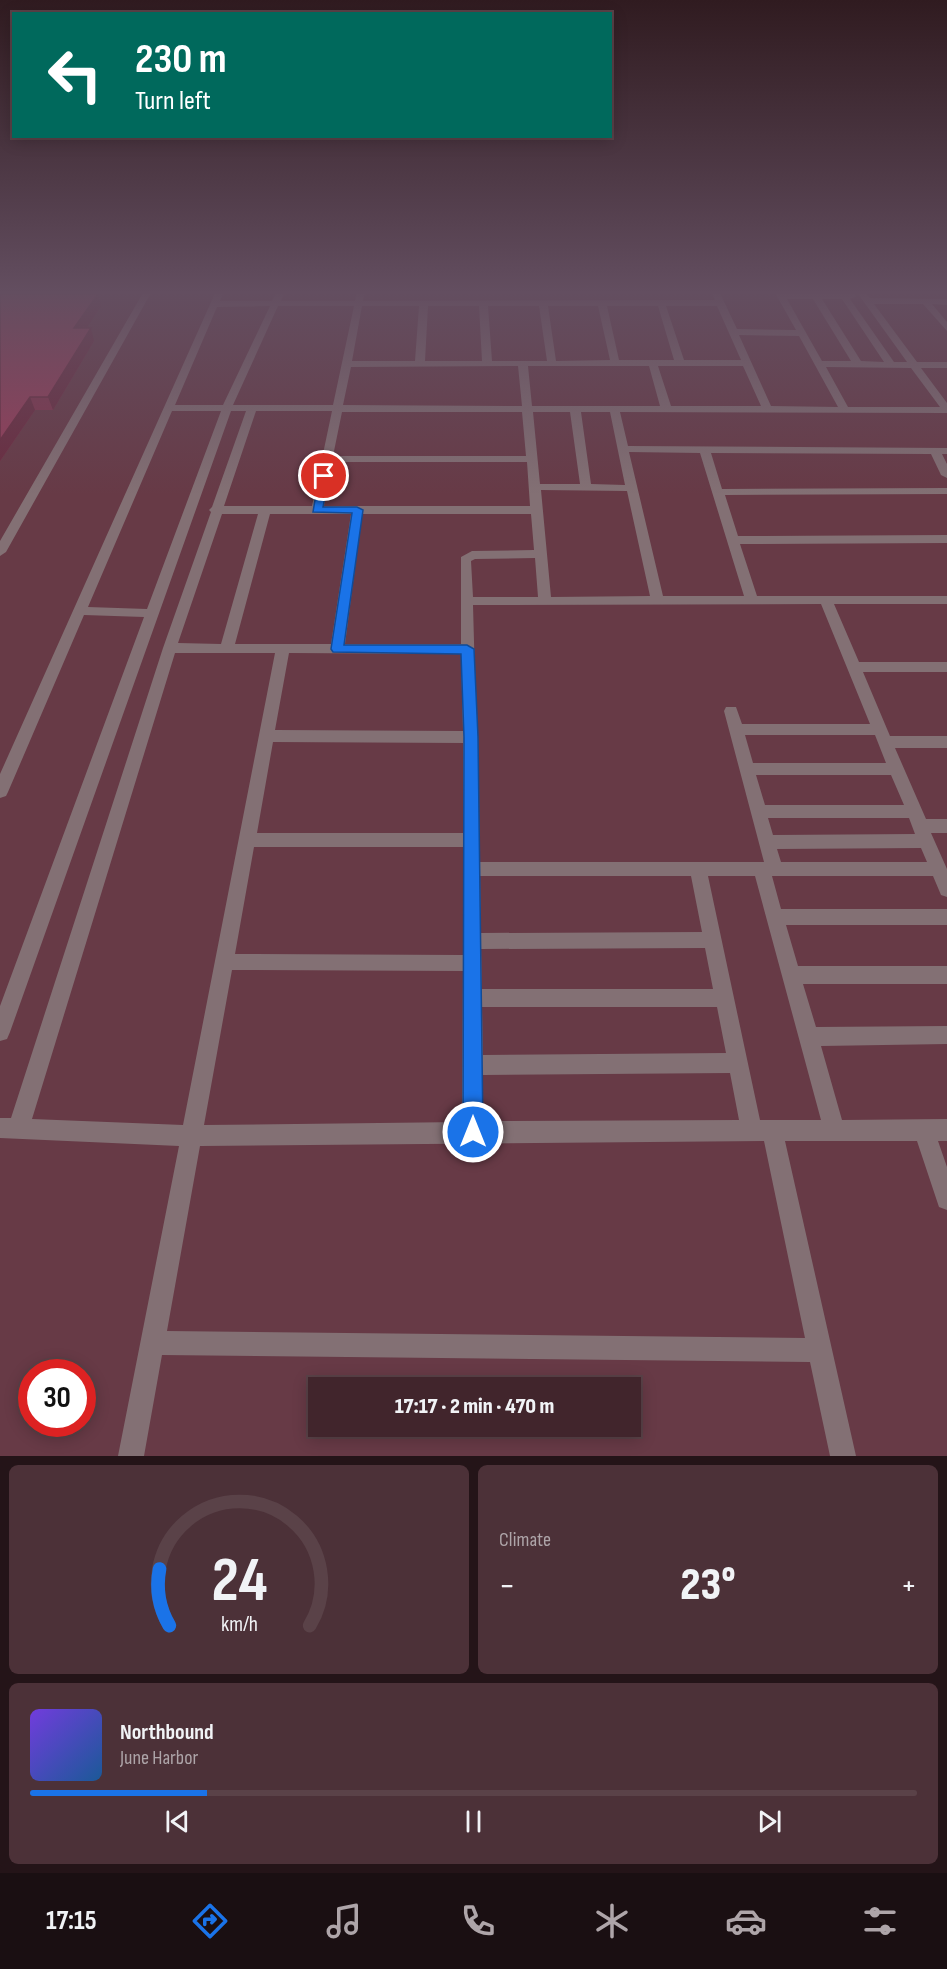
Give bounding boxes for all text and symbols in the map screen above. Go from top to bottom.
text: 230 m [135,34,227,85]
icon: left [36,36,114,114]
text: Turn left [135,85,211,117]
pin [298,450,349,501]
icon: arrive [307,459,340,492]
position arrow [441,1100,505,1164]
speed limit sign: 30 [18,1359,96,1437]
text: 17:17 · 2 min · 470 m [395,1393,554,1420]
text: Climate [499,1528,551,1552]
text: 24 [211,1544,267,1619]
text: 23° [680,1558,736,1613]
text: − [499,1566,515,1606]
text: + [901,1566,917,1606]
text: km/h [220,1613,258,1638]
text: Northbound [120,1719,214,1746]
text: June Harbor [120,1746,198,1770]
icon: previous [161,1805,194,1838]
icon: pause [457,1805,490,1838]
icon: next [753,1805,786,1838]
icon: directions [189,1900,231,1942]
icon: music [323,1900,365,1942]
icon: phone [457,1900,499,1942]
icon: climate [591,1900,633,1942]
icon: car [725,1900,767,1942]
icon: filters [859,1900,901,1942]
text: 17:15 [46,1905,97,1937]

